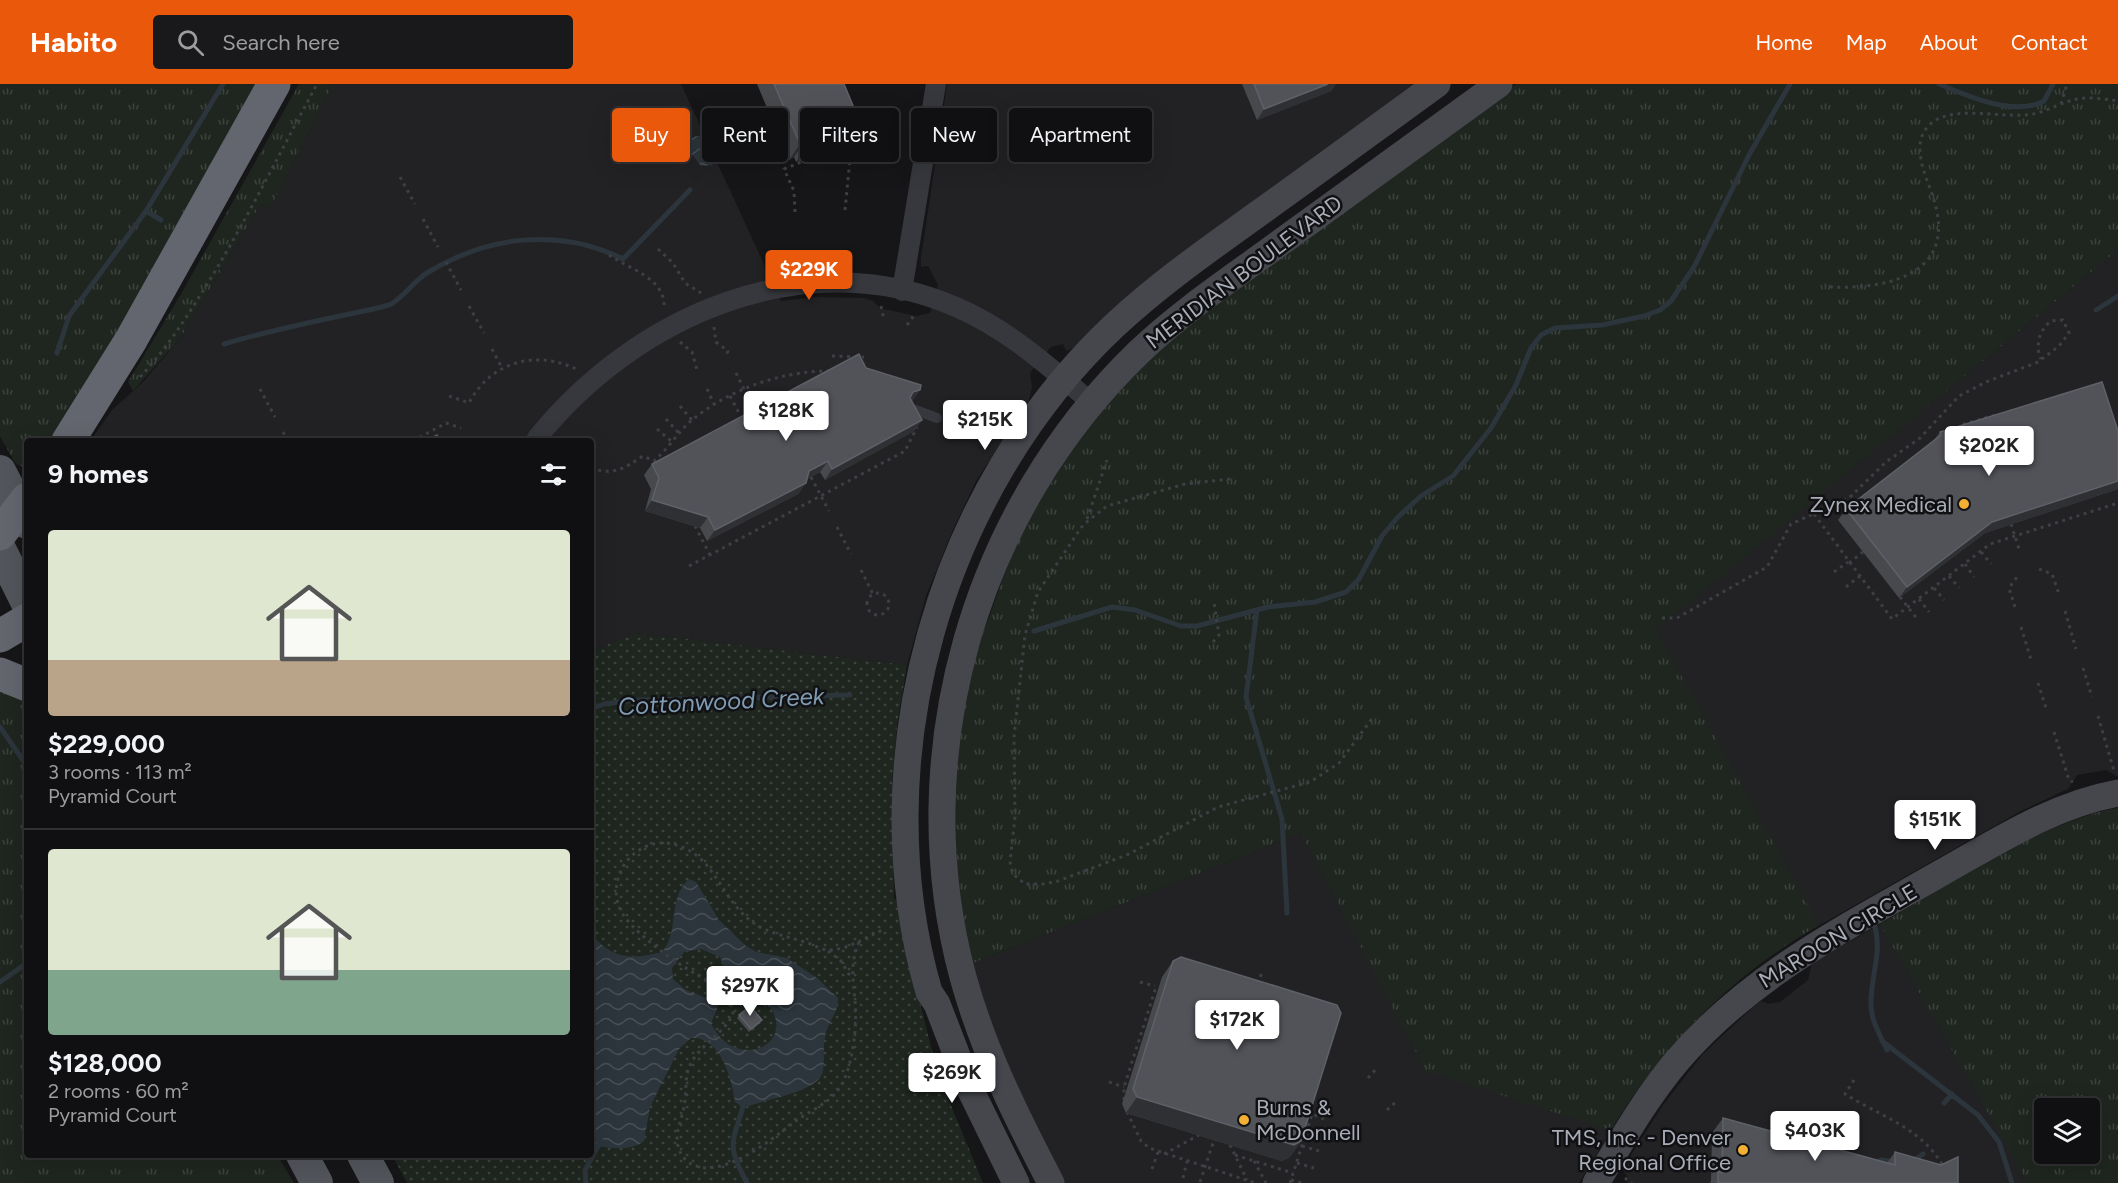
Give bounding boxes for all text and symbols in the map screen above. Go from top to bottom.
search box [153,15,573,69]
text: Habito [30,25,117,59]
icon: search [174,26,207,59]
text: Search here [222,29,340,56]
text: Home [1756,30,1813,55]
text: Map [1846,30,1887,55]
text: About [1920,30,1978,55]
text: Contact [2011,30,2088,55]
chip: Buy [612,108,690,162]
chip: Rent [702,108,788,162]
chip: Filters [800,108,899,162]
chip: New [911,108,997,162]
chip: Apartment [1009,108,1152,162]
street label: MERIDIAN BOULEVARD [1141,189,1347,355]
pin: $229K [767,250,851,301]
text: $229K [779,257,839,281]
pin: $128K [744,391,828,442]
text: $128K [758,398,814,422]
pin: $215K [943,400,1027,451]
text: $215K [957,407,1013,431]
pin: $202K [1947,426,2031,477]
text: $202K [1959,433,2019,457]
text: 9 homes [48,458,148,490]
icon: filters [537,458,570,491]
place label: Zynex Medical [1810,491,1952,518]
marker: Zynex Medical [1957,497,1971,511]
icon: home [255,569,363,677]
water label: Cottonwood Creek [617,681,826,721]
text: $229,000 [48,728,165,760]
text: 3 rooms · 113 m² [48,760,192,784]
text: Pyramid Court [48,784,177,808]
pin: $151K [1893,800,1977,851]
text: $151K [1909,807,1961,831]
street label: MAROON CIRCLE [1754,878,1922,994]
icon: home [255,888,363,996]
pin: $297K [708,966,792,1017]
text: $297K [721,973,779,997]
pin: $172K [1195,1000,1279,1051]
text: $172K [1209,1007,1265,1031]
text: $128,000 [48,1047,162,1079]
pin: $269K [910,1053,994,1104]
text: $269K [922,1060,982,1084]
text: 2 rooms · 60 m² [48,1079,189,1103]
place label: Burns & McDonnell [1256,1094,1361,1146]
map controls [2034,1098,2100,1164]
button: layers [2034,1098,2100,1164]
text: Pyramid Court [48,1103,177,1127]
pin: $403K [1773,1111,1857,1162]
marker: Burns & McDonnell [1237,1113,1251,1127]
text: $403K [1784,1118,1846,1142]
place label: TMS, Inc. - Denver Regional Office [1552,1124,1732,1176]
marker: TMS, Inc. - Denver Regional Office [1736,1143,1750,1157]

